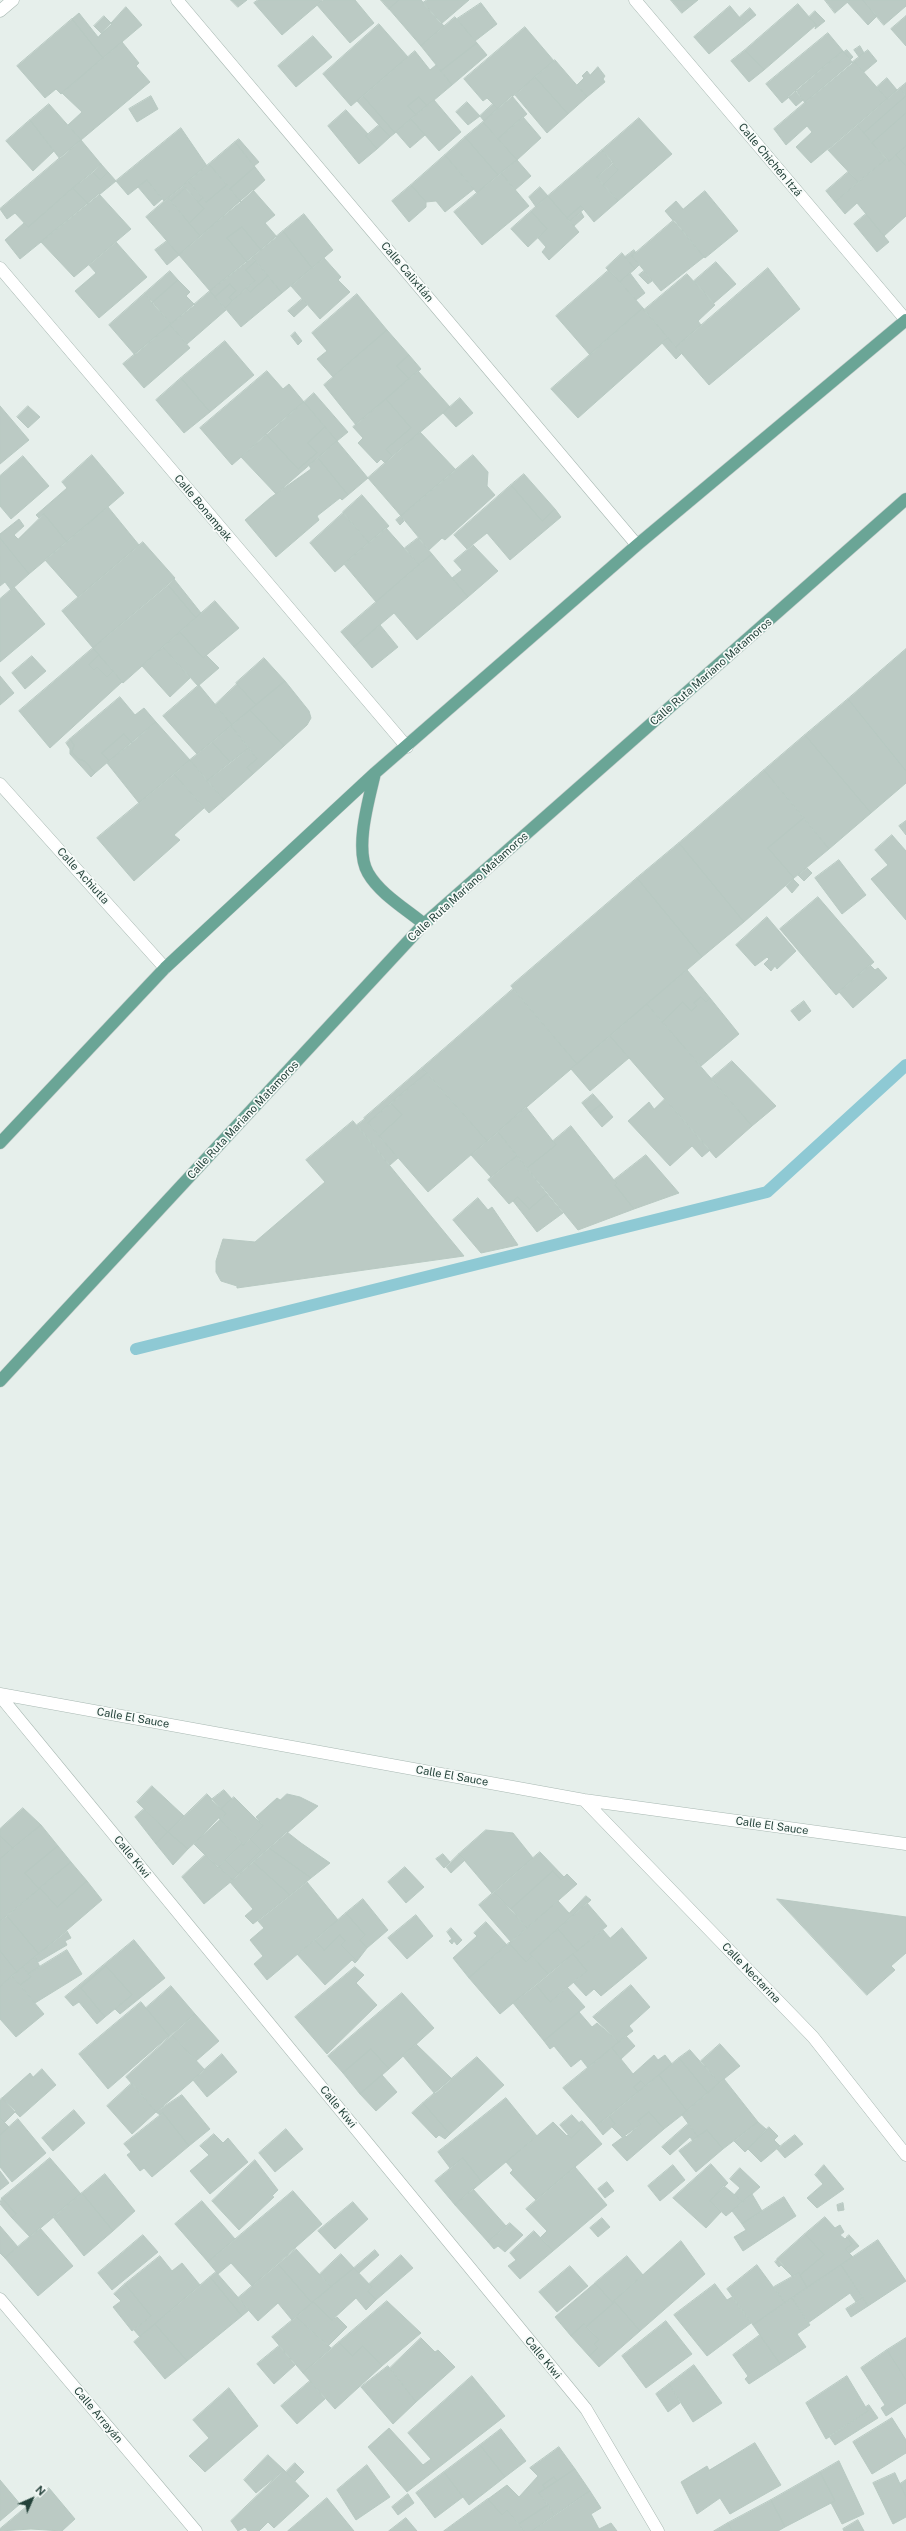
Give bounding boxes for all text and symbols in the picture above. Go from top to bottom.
street label: Calle Chichén Itzá [736,121,804,199]
street label: Calle Calixtlán [378,239,436,305]
street label: Calle Bonampak [171,472,235,544]
street label: Calle Ruta Mariano Matamoros [647,615,775,729]
street label: Calle Ruta Mariano Matamoros [405,830,531,944]
street label: Calle Achiutla [54,845,112,907]
street label: Calle Ruta Mariano Matamoros [185,1058,301,1182]
street label: Calle El Sauce [96,1705,170,1731]
street label: Calle El Sauce [415,1763,489,1789]
street label: Calle El Sauce [735,1814,809,1838]
street label: Calle Kiwi [111,1833,153,1881]
street label: Calle Nectarina [719,1940,783,2006]
street label: Calle Kiwi [317,2083,359,2131]
street label: Calle Kiwi [522,2334,564,2382]
street label: Calle Arrayán [71,2384,125,2446]
north arrow [12,2479,52,2519]
text: N [33,2483,48,2498]

